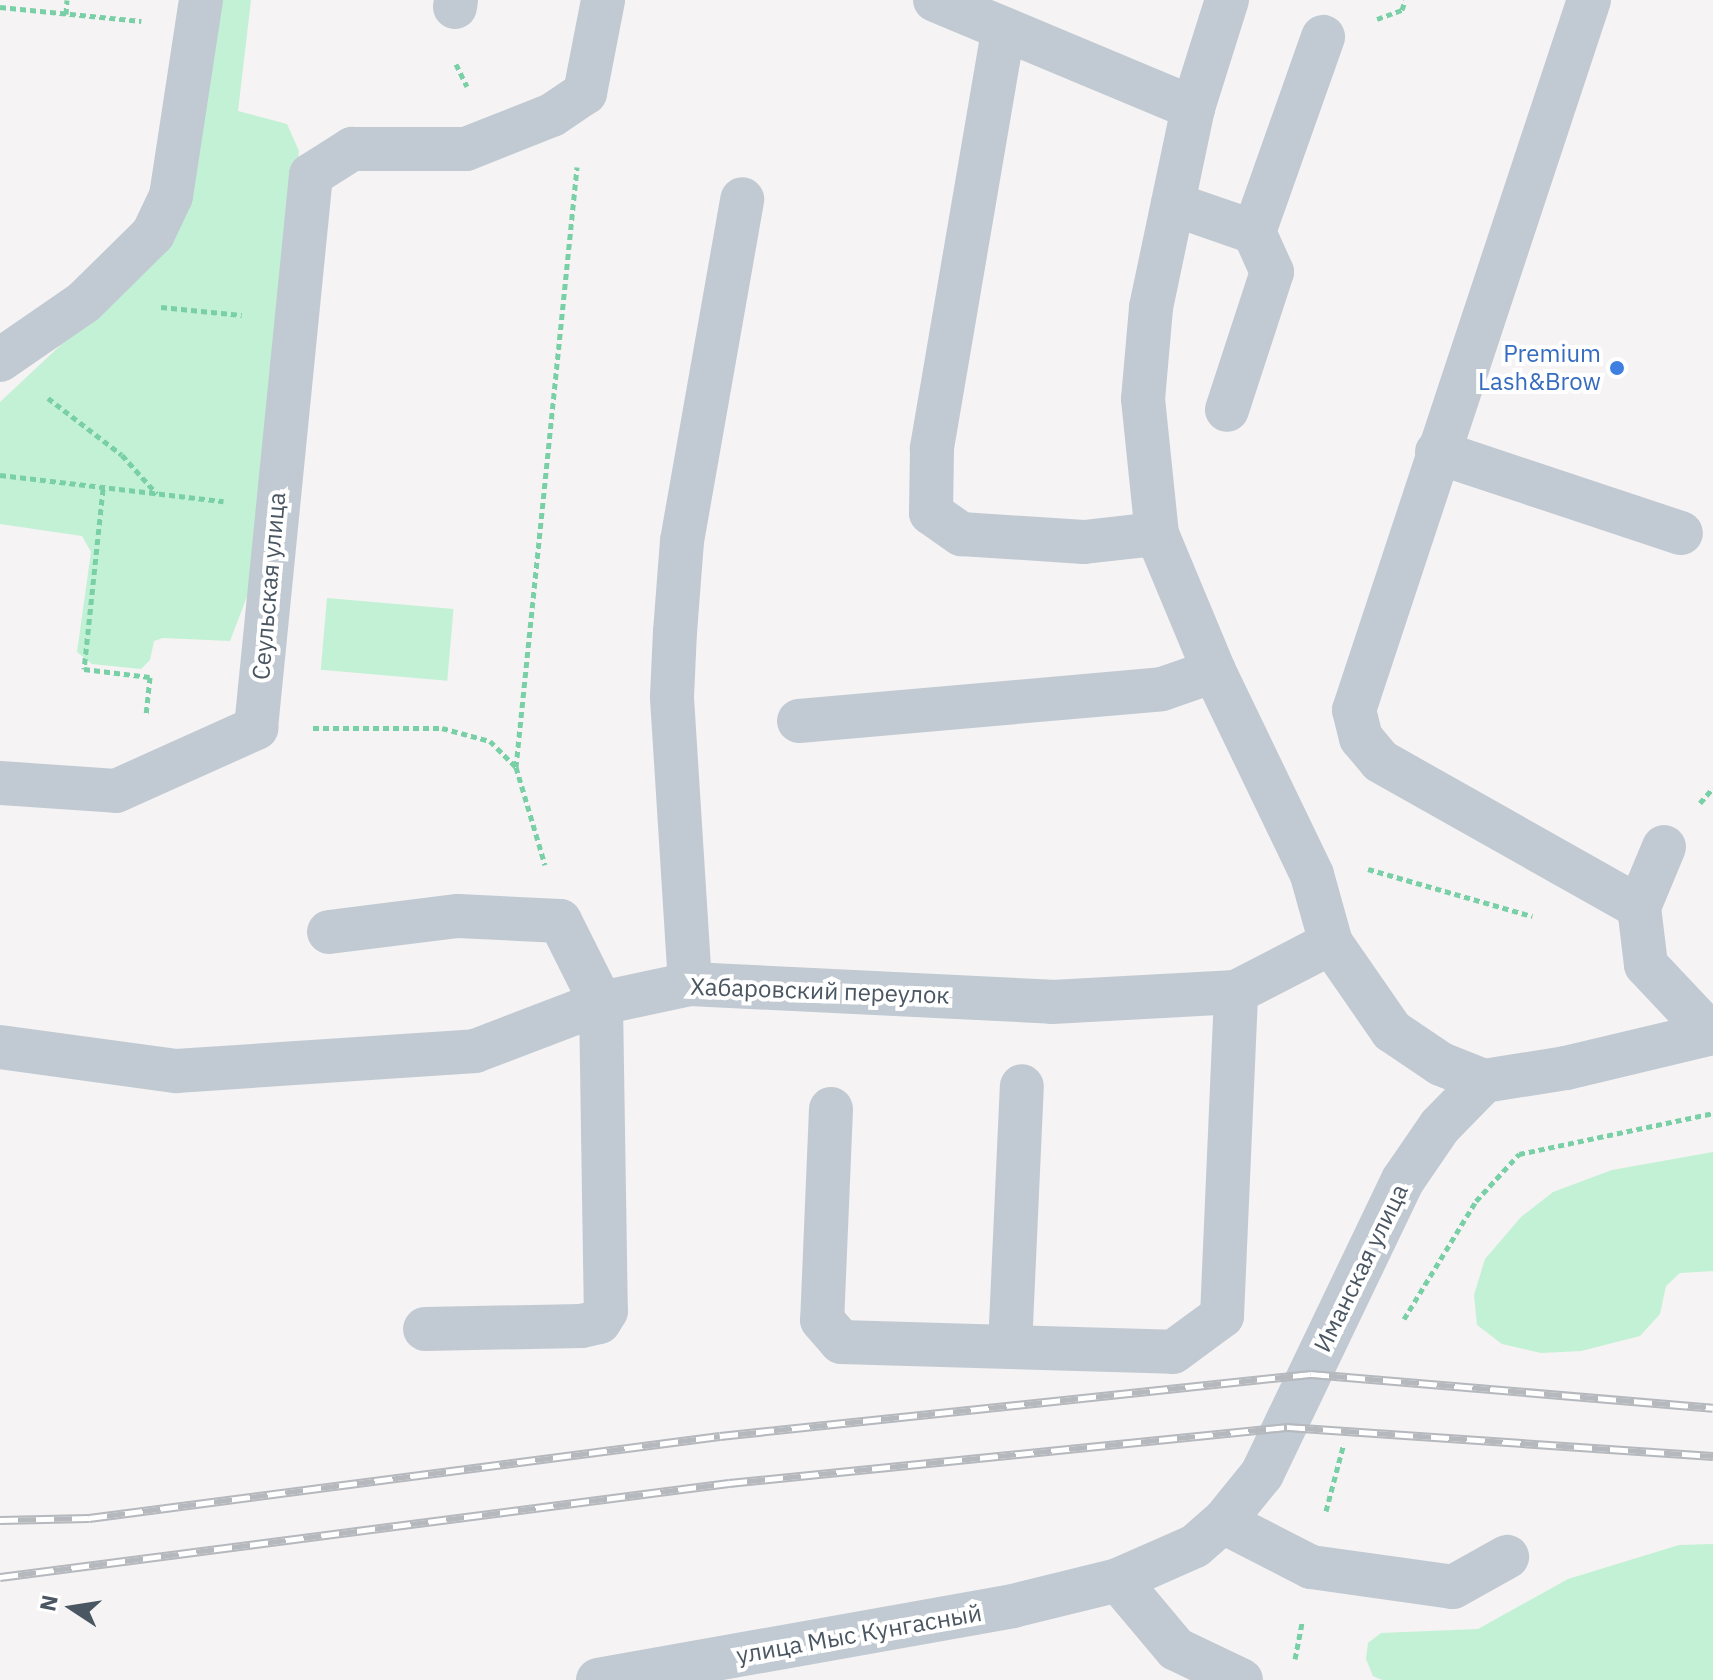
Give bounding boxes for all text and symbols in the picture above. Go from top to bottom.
place label: Premium Lash&Brow [1478,340,1601,396]
marker: Premium Lash&Brow [1608,359,1626,377]
street label: Сеульская улица [246,491,292,681]
street label: Хабаровский переулок [690,972,950,1010]
street label: Иманская улица [1308,1179,1414,1357]
north arrow [32,1568,112,1648]
text: N [32,1592,64,1614]
street label: улица Мыс Кунгасный [734,1598,984,1670]

